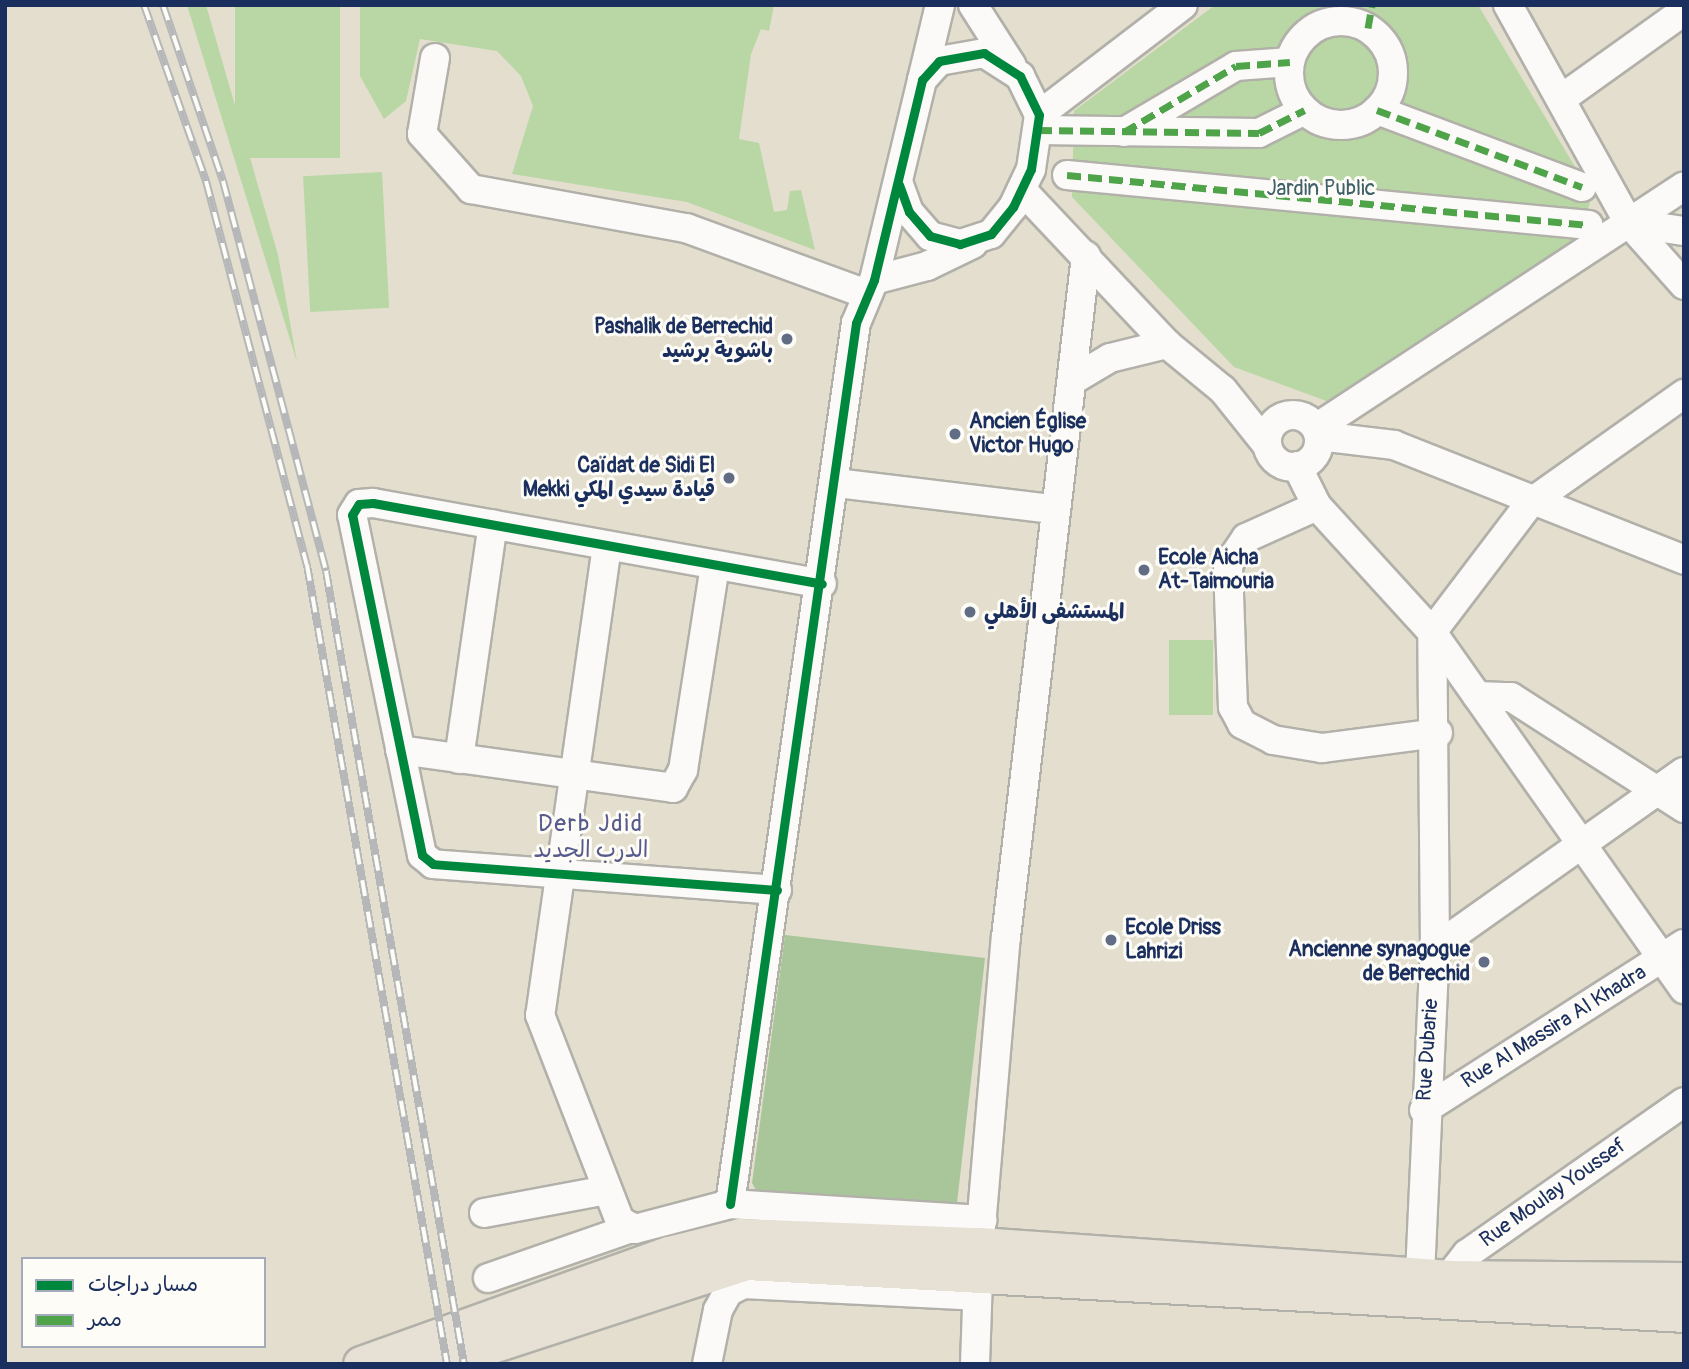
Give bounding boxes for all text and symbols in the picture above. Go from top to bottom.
park label: Jardin Public [1266,176,1376,202]
place label: Pashalik de Berrechid باشوية برشيد [594,314,773,364]
marker: Pashalik de Berrechid باشوية برشيد [779,331,795,347]
place label: Ancien Église Victor Hugo [969,409,1086,459]
marker: Ancien Église Victor Hugo [947,426,963,442]
place label: Caïdat de Sidi El Mekki قيادة سيدي المكي [523,453,715,503]
marker: Caïdat de Sidi El Mekki قيادة سيدي المكي [721,470,737,486]
place label: Ecole Aicha At-Taimouria [1158,545,1274,595]
marker: Ecole Aicha At-Taimouria [1136,562,1152,578]
place label: المستشفى الأهلي [984,599,1124,625]
marker: المستشفى الأهلي [962,604,978,620]
district label: Derb Jdid الدرب الجديد [533,810,649,864]
place label: Ecole Driss Lahrizi [1125,915,1221,965]
marker: Ecole Driss Lahrizi [1103,932,1119,948]
place label: Ancienne synagogue de Berrechid [1288,937,1470,987]
marker: Ancienne synagogue de Berrechid [1476,954,1492,970]
street label: Rue Al Massira Al Khadra [1457,960,1651,1094]
street label: Rue Dubarie [1412,998,1444,1102]
street label: Rue Moulay Youssef [1475,1133,1631,1253]
legend [21,1257,266,1348]
text: مسار دراجات [88,1271,198,1298]
text: ممر [88,1306,122,1333]

